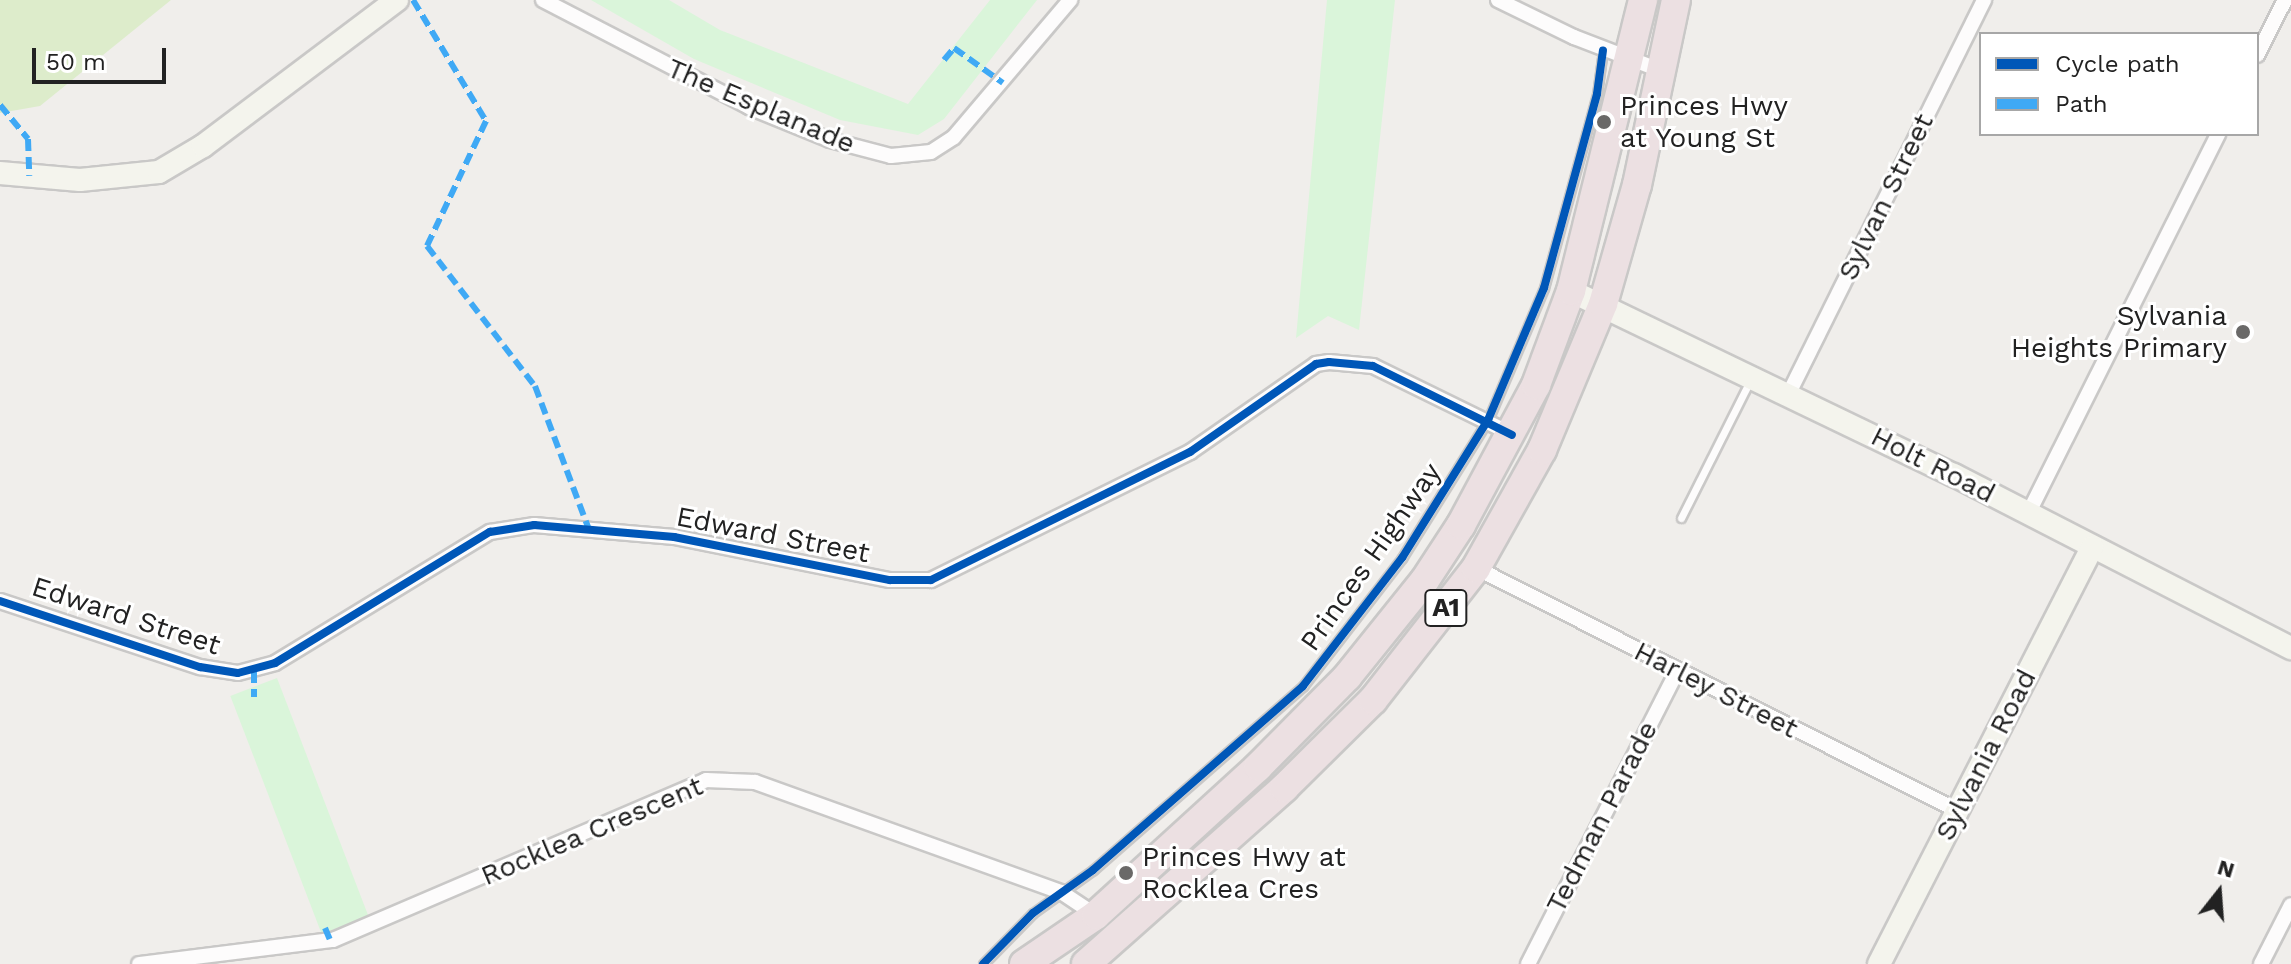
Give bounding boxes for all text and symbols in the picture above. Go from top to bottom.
scale bar [36,32,170,82]
legend [1979,32,2259,136]
text: 50 m [46,48,106,76]
text: Cycle path [2055,50,2180,78]
street label: The Esplanade [662,51,860,161]
place label: Princes Hwy at Young St [1620,89,1788,155]
text: Path [2055,90,2108,118]
street label: Sylvan Street [1831,108,1941,286]
marker: Princes Hwy at Young St [1595,113,1613,131]
place label: Sylvania Heights Primary [2011,299,2227,365]
marker: Sylvania Heights Primary [2234,323,2252,341]
street label: Holt Road [1865,419,2001,511]
street label: Princes Highway [1294,456,1448,658]
street label: Edward Street [673,500,873,570]
street label: Edward Street [28,570,224,662]
road number: A1 [1424,586,1468,630]
street label: Harley Street [1628,634,1804,746]
street label: Sylvania Road [1928,664,2044,846]
street label: Tedman Parade [1539,716,1665,918]
street label: Rocklea Crescent [476,769,708,893]
place label: Princes Hwy at Rocklea Cres [1142,840,1346,906]
north arrow [2179,852,2259,932]
text: N [2215,854,2238,883]
marker: Princes Hwy at Rocklea Cres [1117,864,1135,882]

